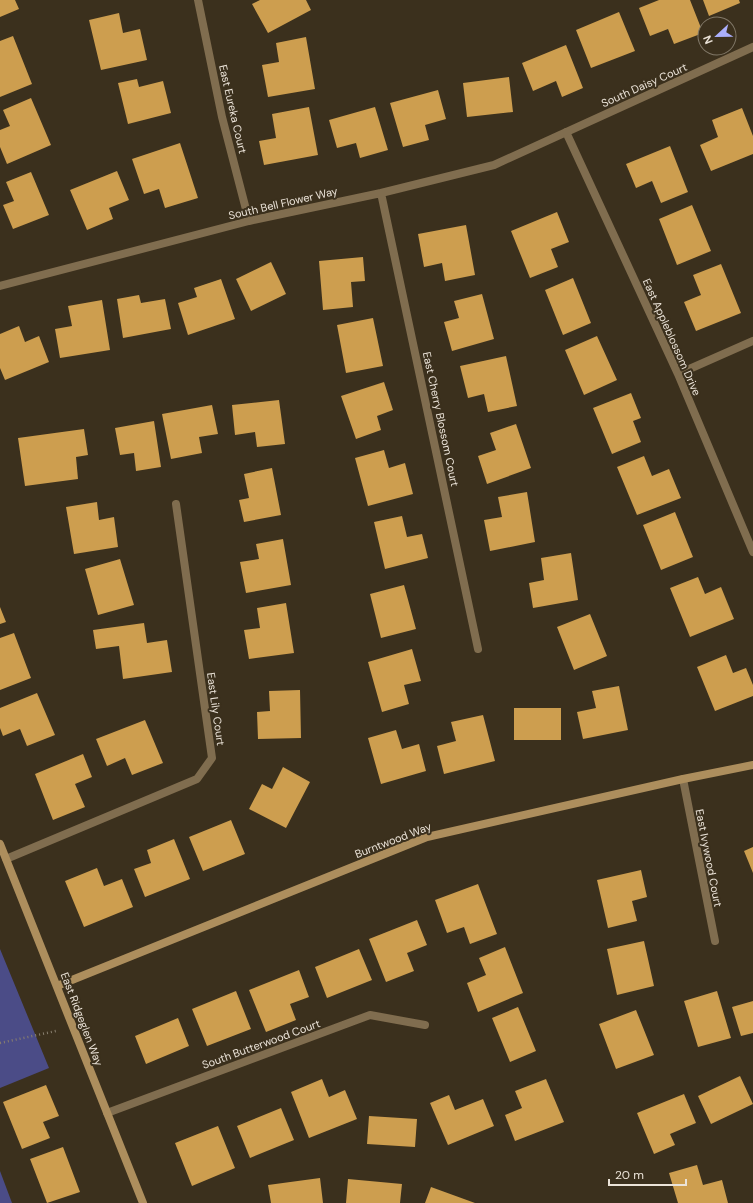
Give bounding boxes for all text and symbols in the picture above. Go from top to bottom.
north arrow [697,16,737,56]
text: N [700,33,716,46]
street label: South Daisy Court [599,60,689,110]
street label: East Eureka Court [216,63,250,155]
street label: South Bell Flower Way [227,184,339,222]
street label: East Appleblossom Drive [640,276,704,398]
street label: East Cherry Blossom Court [420,350,462,488]
street label: East Lily Court [204,672,228,746]
street label: East Ivywood Court [693,808,725,908]
street label: Burntwood Way [353,819,433,861]
street label: East Ridgeglen Way [58,970,106,1068]
street label: South Butterwood Court [200,1016,322,1072]
scale bar [609,1161,686,1187]
text: 20 m [615,1167,644,1183]

